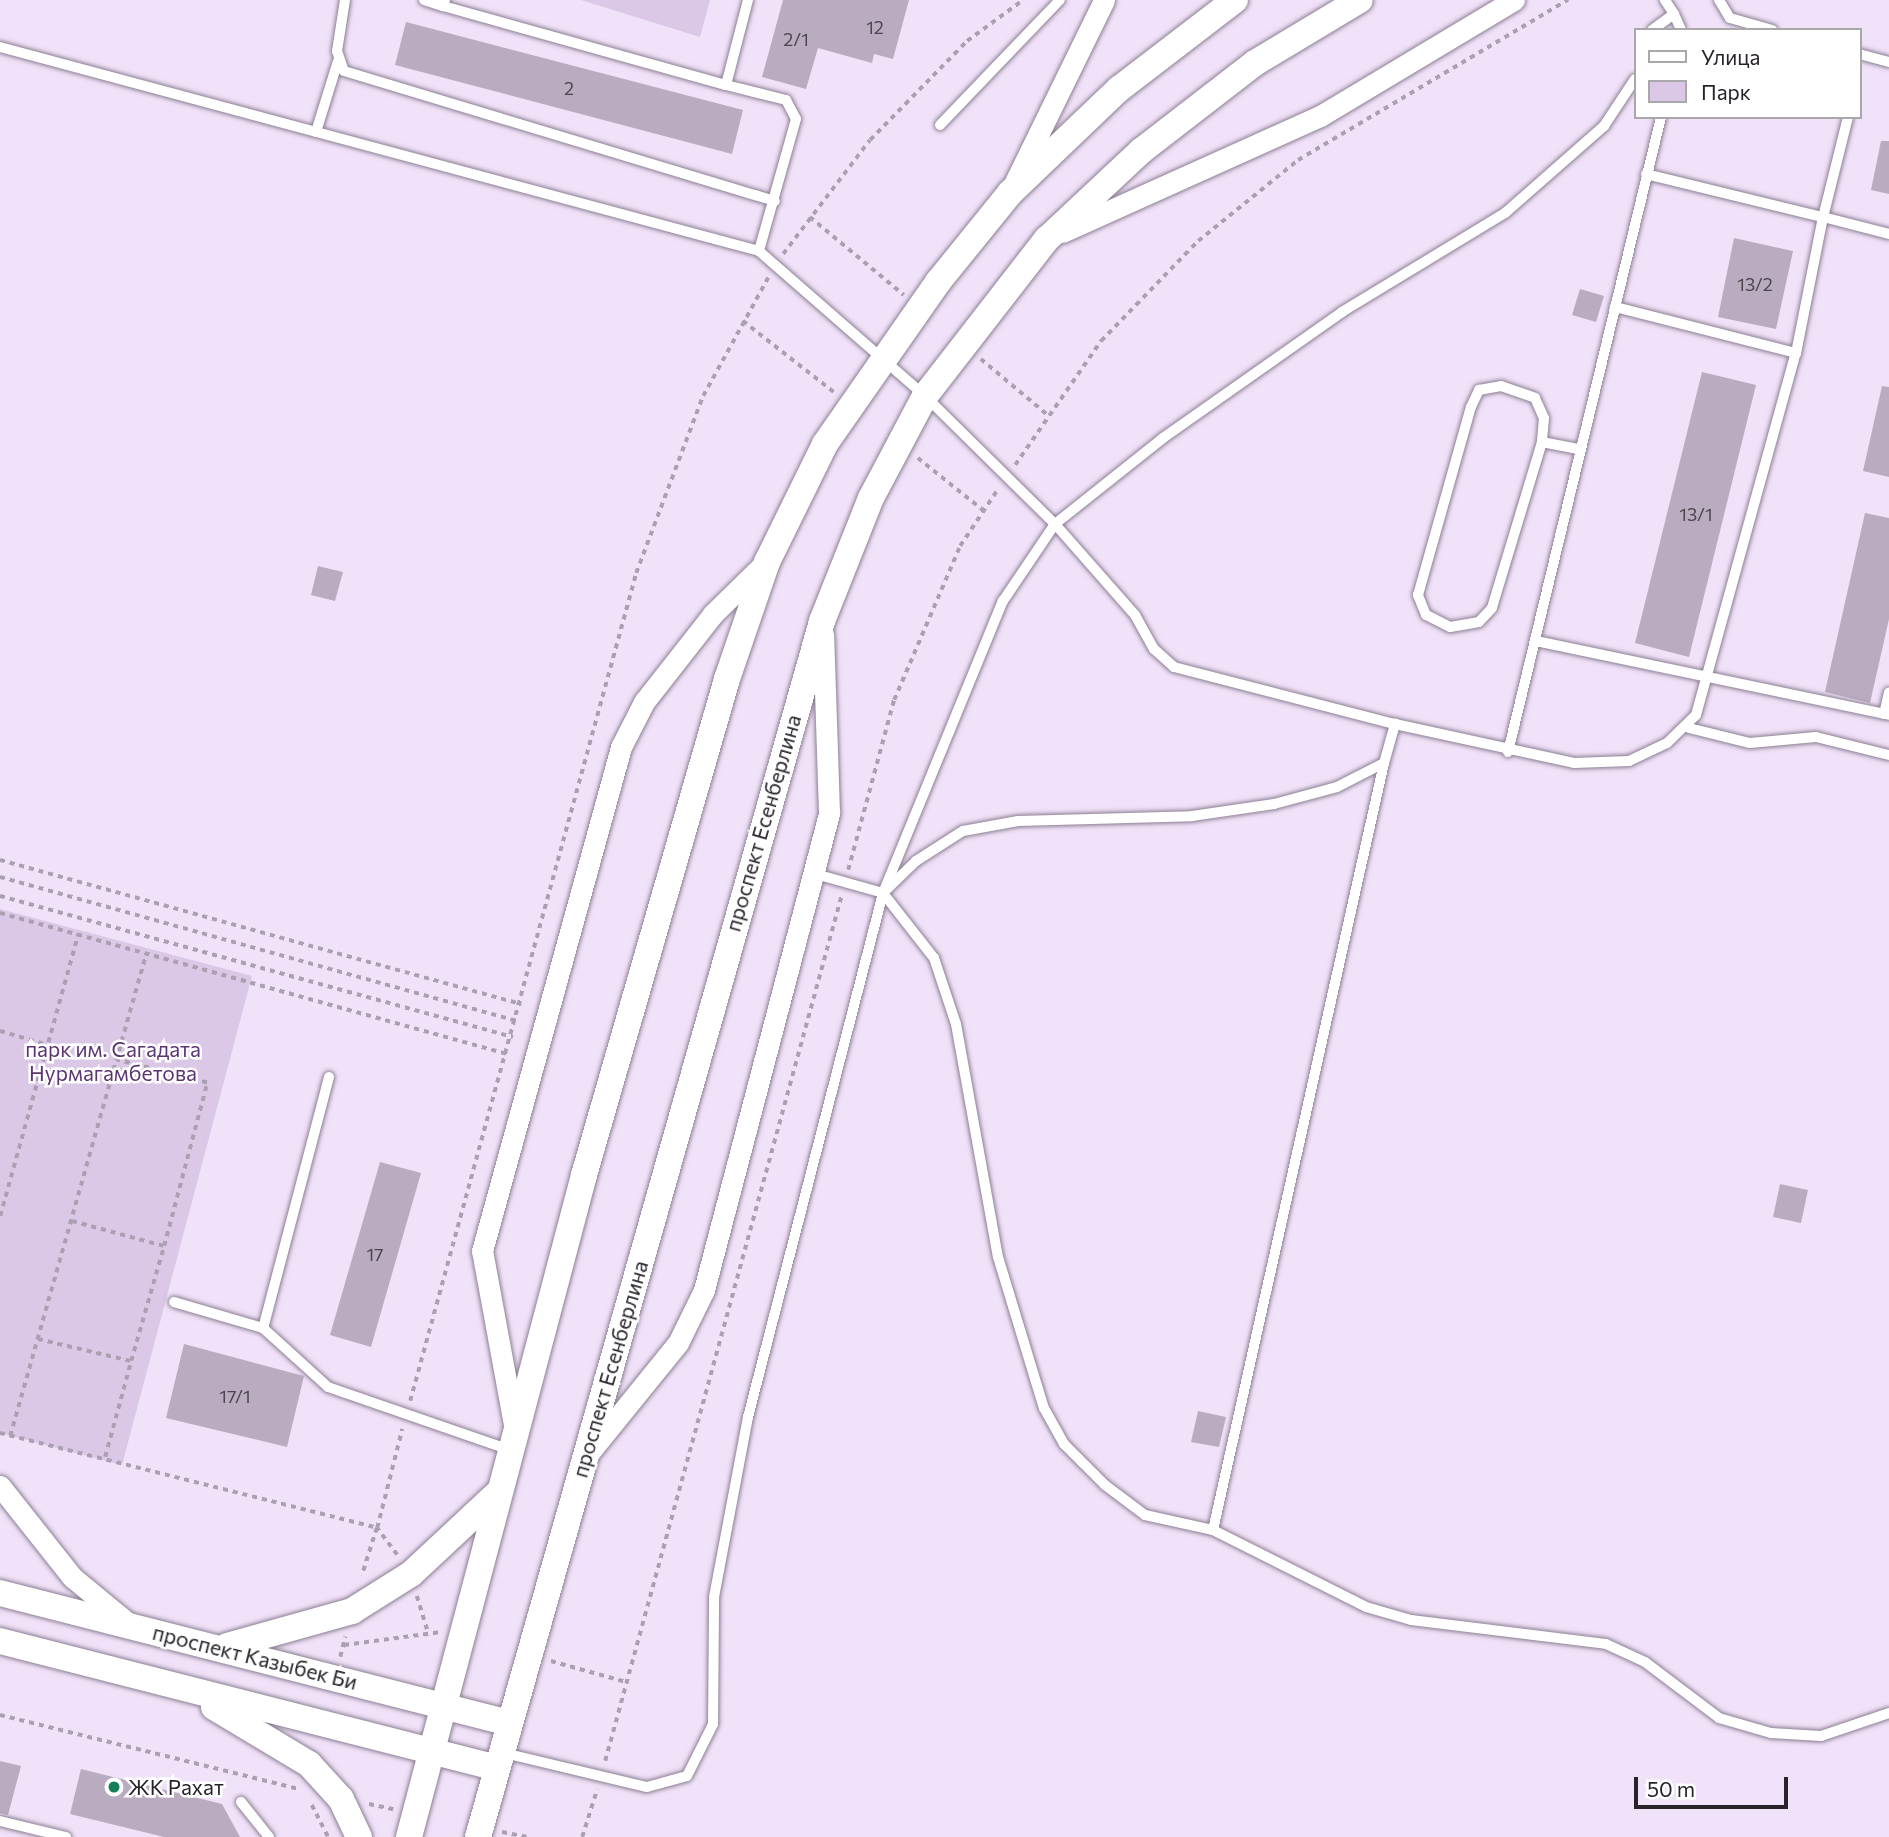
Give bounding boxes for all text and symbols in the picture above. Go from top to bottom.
house number: 12 [866,16,884,38]
house number: 2/1 [783,28,809,50]
legend [1633,28,1861,119]
text: Улица [1701,44,1760,69]
house number: 2 [564,77,574,99]
text: Парк [1701,79,1751,104]
house number: 13/2 [1737,273,1773,295]
house number: 13/1 [1679,503,1713,525]
street label: проспект Есенберлина [720,712,806,934]
park label: парк им. Сагадата Нурмагамбетова [25,1036,201,1086]
house number: 17 [366,1243,384,1265]
street label: проспект Есенберлина [567,1258,653,1480]
house number: 17/1 [219,1385,251,1407]
street label: проспект Казыбек Би [150,1619,360,1695]
scale bar [1637,1764,1791,1808]
place label: ЖК Рахат [128,1774,224,1800]
text: 50 m [1647,1776,1695,1801]
marker: ЖК Рахат [106,1779,122,1795]

